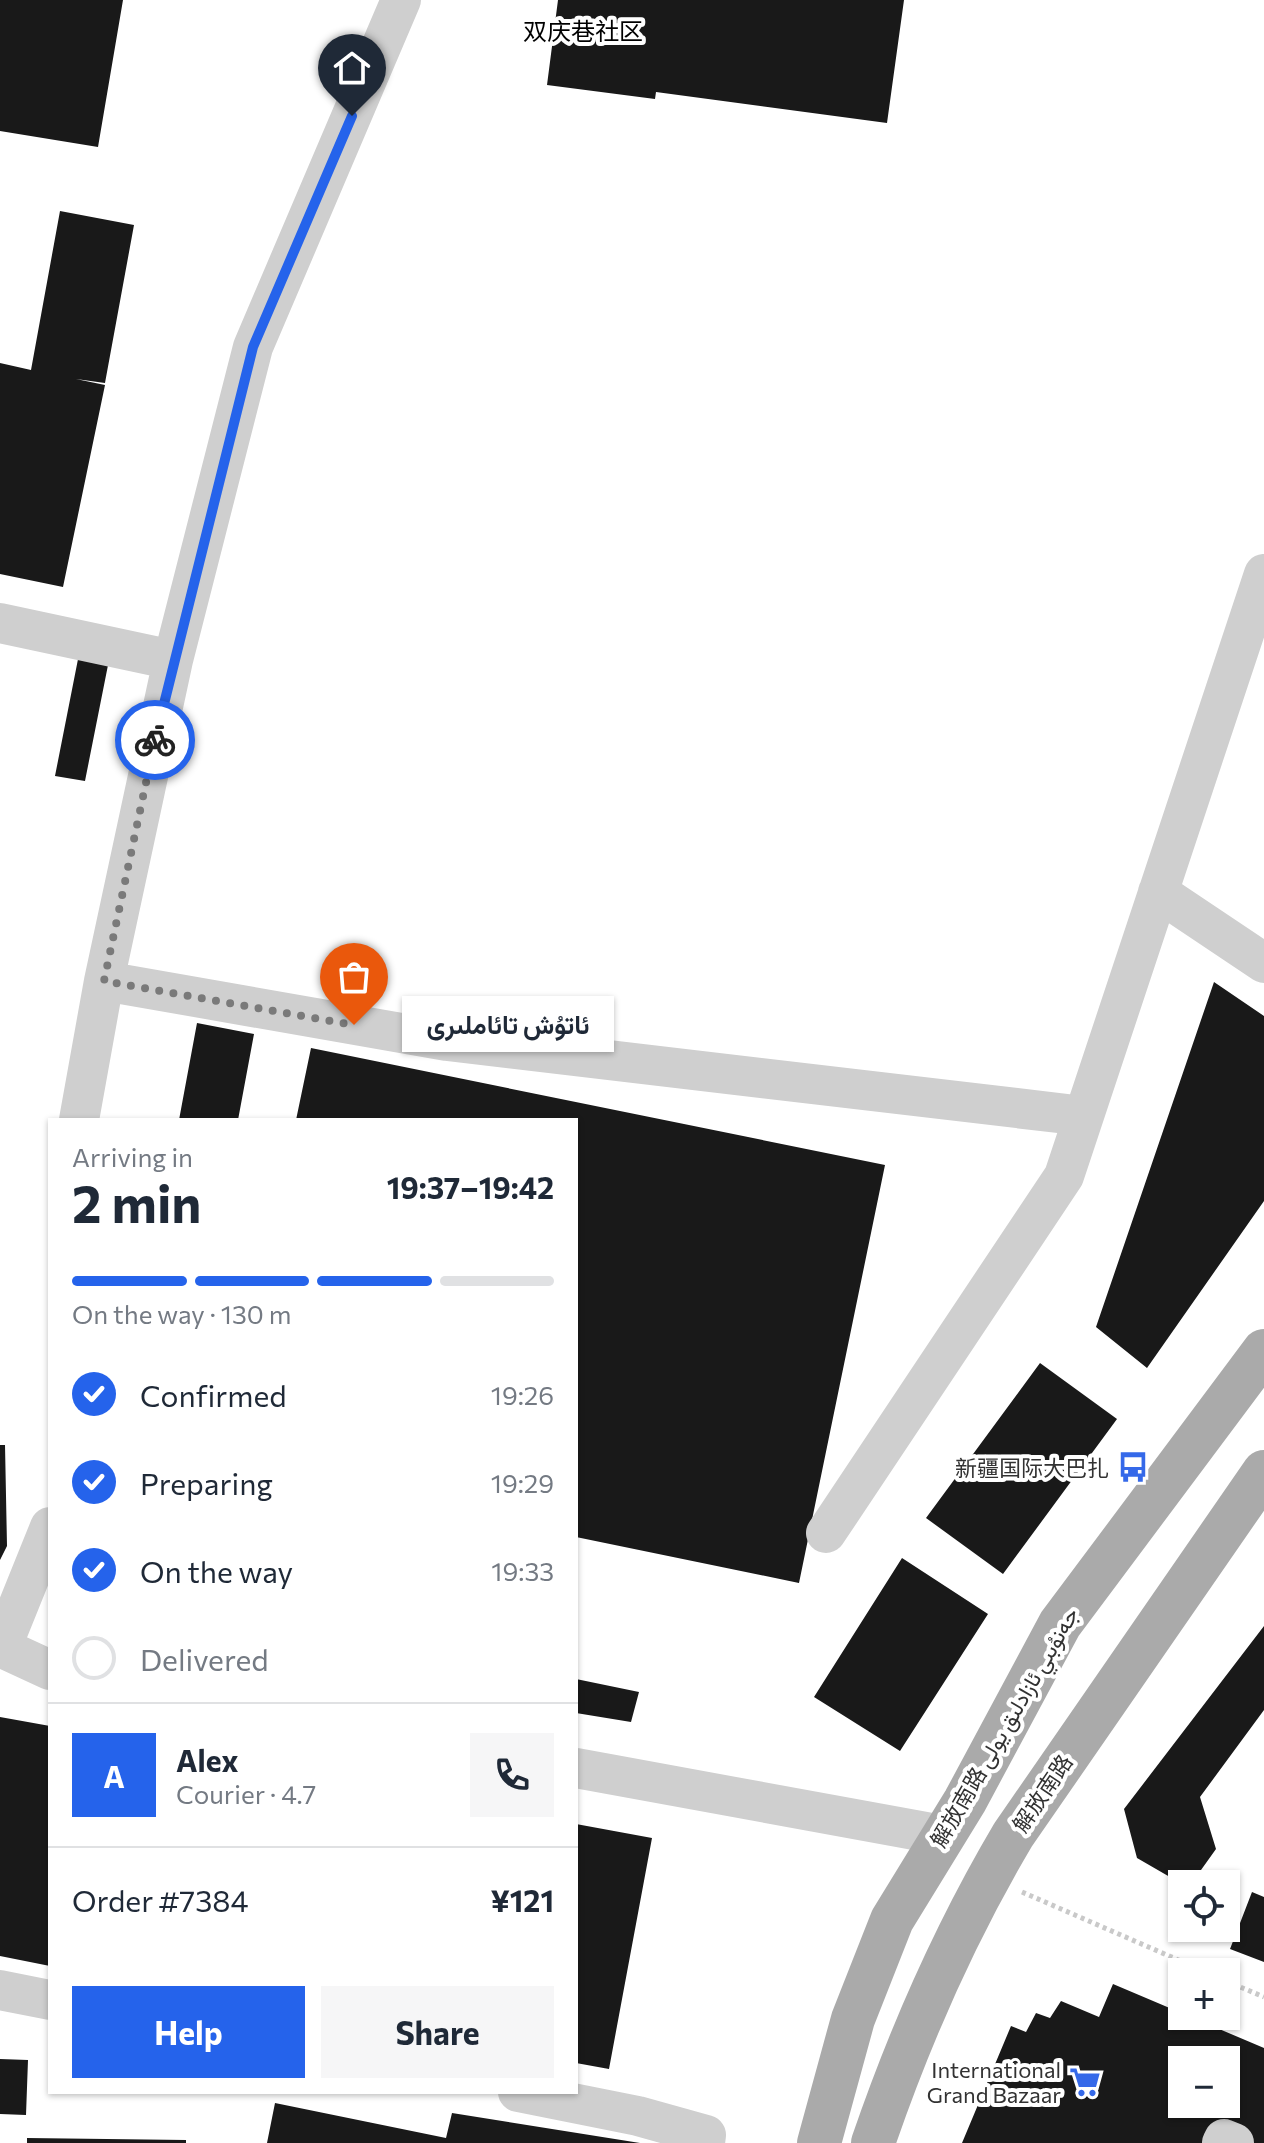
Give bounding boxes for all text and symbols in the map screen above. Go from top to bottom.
district label: 双庆巷社区 [523,16,643,45]
pin [318,34,386,116]
icon: home [330,46,374,90]
courier [115,700,195,780]
icon: bike [133,718,177,762]
pin [320,943,388,1025]
icon: bag [332,955,376,999]
callout: ئاتۇش تائاملىرى [402,997,614,1053]
text: ئاتۇش تائاملىرى [426,1008,590,1039]
text: Arriving in [72,1141,193,1172]
text: 19:37–19:42 [387,1168,554,1205]
text: 2 min [72,1170,201,1234]
text: On the way · 130 m [72,1298,291,1329]
icon: check [72,1372,116,1416]
text: Confirmed [140,1376,287,1413]
text: 19:26 [491,1379,554,1410]
bus stop icon: 新疆国际大巴扎 [1116,1450,1150,1484]
place label: 新疆国际大巴扎 [955,1454,1109,1481]
icon: check [72,1460,116,1504]
text: Preparing [140,1464,273,1501]
text: 19:29 [491,1467,554,1498]
icon: check [72,1548,116,1592]
text: On the way [140,1552,293,1589]
text: 19:33 [491,1555,554,1586]
street label: 解放南路 جەنۇبىي ئازادلىق يولى [924,1602,1084,1852]
text: Delivered [140,1640,269,1677]
button: phone [470,1733,554,1817]
text: Alex [176,1741,239,1778]
street label: 解放南路 [1006,1749,1078,1837]
text: A [103,1757,125,1794]
text: Courier · 4.7 [176,1778,316,1809]
map controls [1168,1870,1240,2118]
button: locate [1168,1870,1240,1942]
text: Order #7384 [72,1881,249,1918]
text: ¥121 [491,1881,554,1918]
button: + [1168,1958,1240,2030]
button: Help [72,1986,305,2078]
button: Share [321,1986,554,2078]
button: − [1168,2046,1240,2118]
place label: International Grand Bazaar [927,2056,1061,2108]
supermarket icon: International Grand Bazaar [1068,2065,1102,2099]

